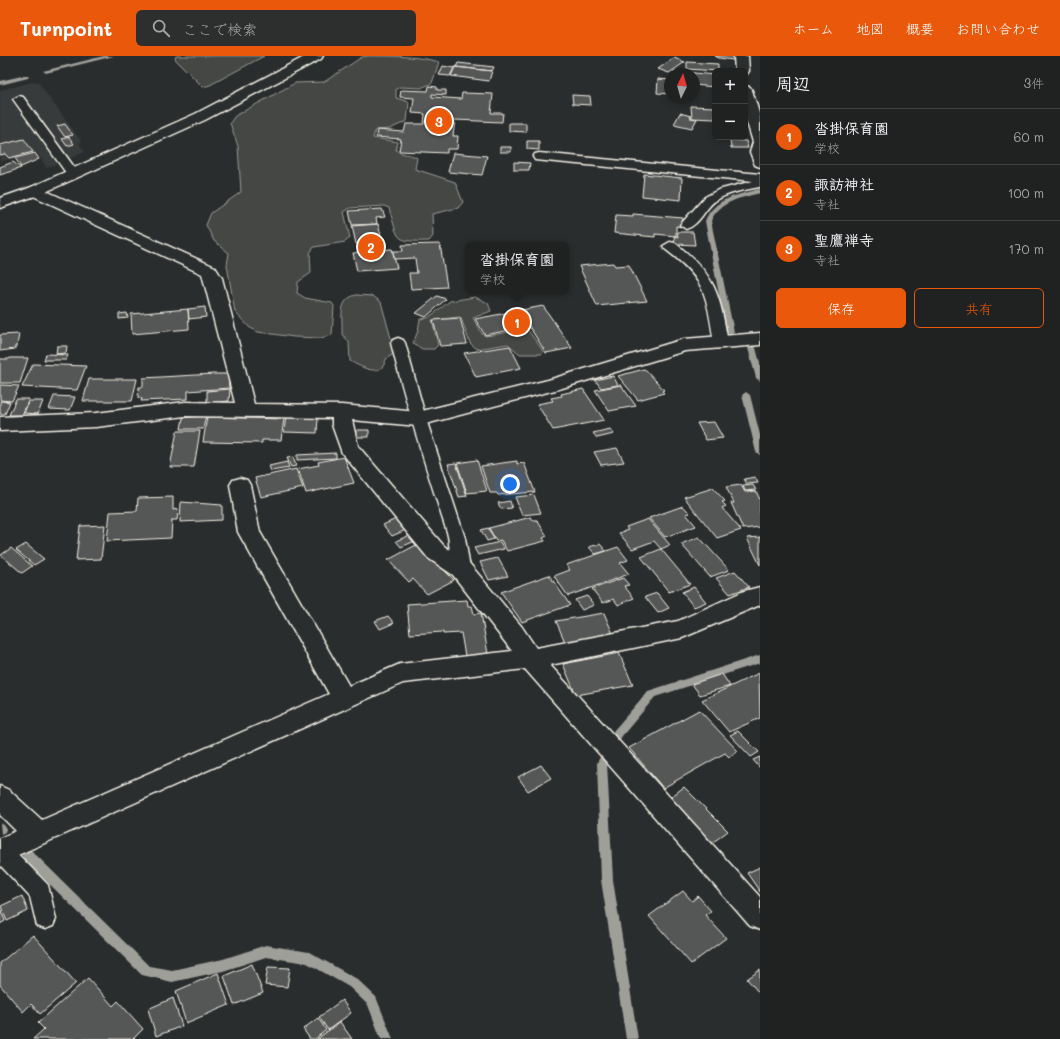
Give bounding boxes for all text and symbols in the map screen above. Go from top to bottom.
search box [136,10,416,46]
text: Turnpoint [20,16,112,41]
icon: search [150,17,172,39]
text: ここで検索 [182,19,257,39]
text: ホーム [793,19,834,38]
text: 地図 [856,19,884,38]
text: 概要 [906,19,934,38]
text: お問い合わせ [956,19,1040,38]
north arrow [664,68,700,104]
map controls [712,68,748,140]
button: + [712,68,748,104]
text: 周辺 [776,72,810,94]
text: 3件 [1023,74,1044,91]
button: − [712,104,748,140]
pin: 3 [426,106,452,136]
text: 沓掛保育園 [814,118,889,138]
text: 1 [786,128,792,145]
text: 60 m [1014,128,1044,145]
text: 学校 [814,139,840,156]
text: 諏訪神社 [814,174,874,194]
text: 2 [785,184,793,201]
text: 100 m [1008,184,1044,201]
text: 寺社 [814,195,840,212]
text: 聖鷹禅寺 [814,230,874,250]
pin: 2 [358,232,384,262]
text: 3 [785,240,793,257]
text: 170 m [1008,240,1044,257]
popup [465,242,569,294]
text: 沓掛保育園 [479,249,555,269]
text: 寺社 [814,251,840,268]
text: 学校 [479,270,506,287]
button: 保存 [776,288,906,328]
button: 共有 [914,288,1044,328]
pin: 1 [504,307,530,337]
your location [500,474,520,494]

